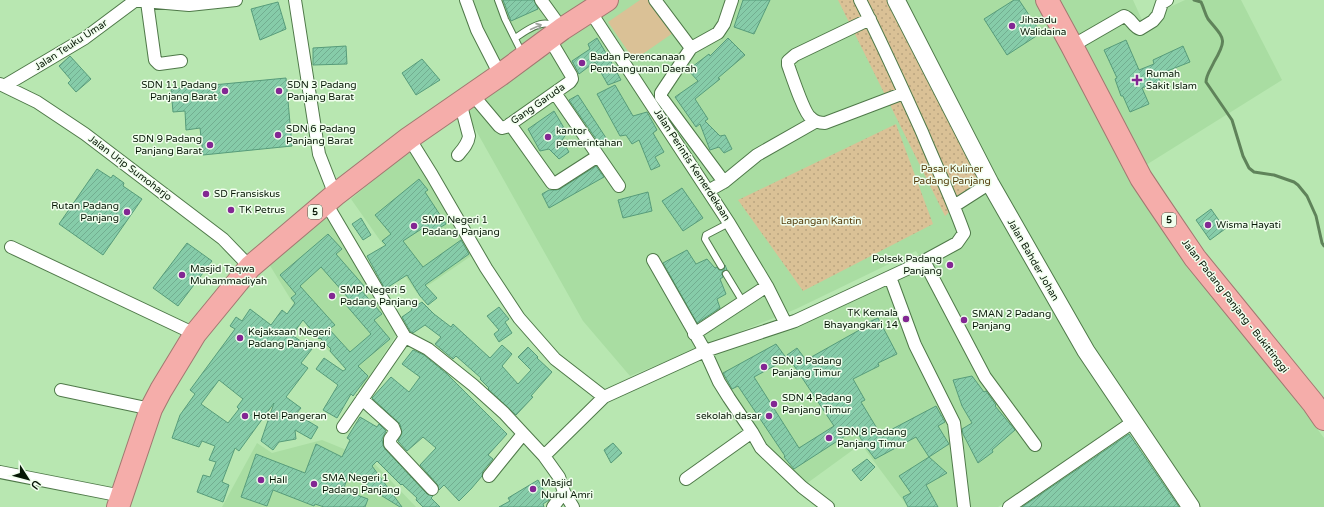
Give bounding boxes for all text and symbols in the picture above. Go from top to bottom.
place label: Jihaadu Walidaina [1020,14,1066,38]
street label: Jalan Teuku Umar [32,17,110,73]
marker: Jihaadu Walidaina [1007,21,1017,31]
one-way arrow [530,22,542,30]
place label: Badan Perencanaan Pembangunan Daerah [590,51,696,75]
marker: Badan Perencanaan Pembangunan Daerah [577,58,587,68]
place label: Rumah Sakit Islam [1146,68,1197,92]
marker: Rumah Sakit Islam [1131,74,1143,86]
place label: SDN 11 Padang Panjang Barat [141,79,217,103]
place label: SDN 3 Padang Panjang Barat [287,79,357,103]
street label: Gang Garuda [509,81,567,127]
marker: SDN 11 Padang Panjang Barat [220,86,230,96]
marker: SDN 3 Padang Panjang Barat [274,86,284,96]
street label: Jalan Perintis Kemerdekaan [651,107,733,223]
place label: SDN 6 Padang Panjang Barat [286,123,356,147]
place label: kantor pemerintahan [556,125,622,149]
marker: SDN 6 Padang Panjang Barat [273,130,283,140]
marker: kantor pemerintahan [543,132,553,142]
street label: Jalan Urip Sumoharjo [86,133,174,203]
place label: SDN 9 Padang Panjang Barat [132,133,202,157]
marker: SDN 9 Padang Panjang Barat [205,140,215,150]
park label: Pasar Kuliner Padang Panjang [913,163,991,187]
place label: SD Fransiskus [214,188,280,200]
marker: SD Fransiskus [201,189,211,199]
place label: Rutan Padang Panjang [51,200,119,224]
place label: TK Petrus [239,204,285,216]
marker: TK Petrus [226,205,236,215]
road number: 5 [308,205,322,219]
marker: Rutan Padang Panjang [122,207,132,217]
road number: 5 [1162,213,1176,227]
place label: SMP Negeri 1 Padang Panjang [422,214,500,238]
park label: Lapangan Kantin [781,215,861,227]
street label: Jalan Bahder Johan [1005,217,1061,303]
place label: Wisma Hayati [1216,219,1281,231]
marker: Wisma Hayati [1203,220,1213,230]
marker: SMP Negeri 1 Padang Panjang [409,221,419,231]
street label: Jalan Padang Panjang - Bukittinggi [1179,237,1291,375]
place label: Polsek Padang Panjang [872,253,942,277]
marker: Polsek Padang Panjang [945,260,955,270]
place label: Masjid Taqwa Muhammadiyah [190,263,267,287]
marker: Masjid Taqwa Muhammadiyah [177,270,187,280]
place label: SMP Negeri 5 Padang Panjang [340,284,418,308]
marker: SMP Negeri 5 Padang Panjang [327,291,337,301]
place label: TK Kemala Bhayangkari 14 [824,307,898,331]
place label: SMAN 2 Padang Panjang [972,308,1051,332]
marker: TK Kemala Bhayangkari 14 [901,314,911,324]
marker: SMAN 2 Padang Panjang [959,315,969,325]
place label: Kejaksaan Negeri Padang Panjang [248,326,331,350]
marker: Kejaksaan Negeri Padang Panjang [235,333,245,343]
place label: SDN 3 Padang Panjang Timur [772,355,842,379]
marker: SDN 3 Padang Panjang Timur [759,362,769,372]
place label: SDN 4 Padang Panjang Timur [782,392,852,416]
marker: SDN 4 Padang Panjang Timur [769,399,779,409]
place label: Hotel Pangeran [253,410,327,422]
place label: sekolah dasar [696,410,761,422]
marker: Hotel Pangeran [240,411,250,421]
marker: sekolah dasar [764,411,774,421]
place label: SDN 8 Padang Panjang Timur [837,426,907,450]
marker: SDN 8 Padang Panjang Timur [824,433,834,443]
north arrow [8,459,48,499]
place label: SMA Negeri 1 Padang Panjang [322,472,400,496]
place label: Hall [269,474,287,486]
marker: Hall [256,475,266,485]
text: U [28,477,43,492]
place label: Masjid Nurul Amri [541,477,593,501]
marker: SMA Negeri 1 Padang Panjang [309,479,319,489]
marker: Masjid Nurul Amri [528,484,538,494]

